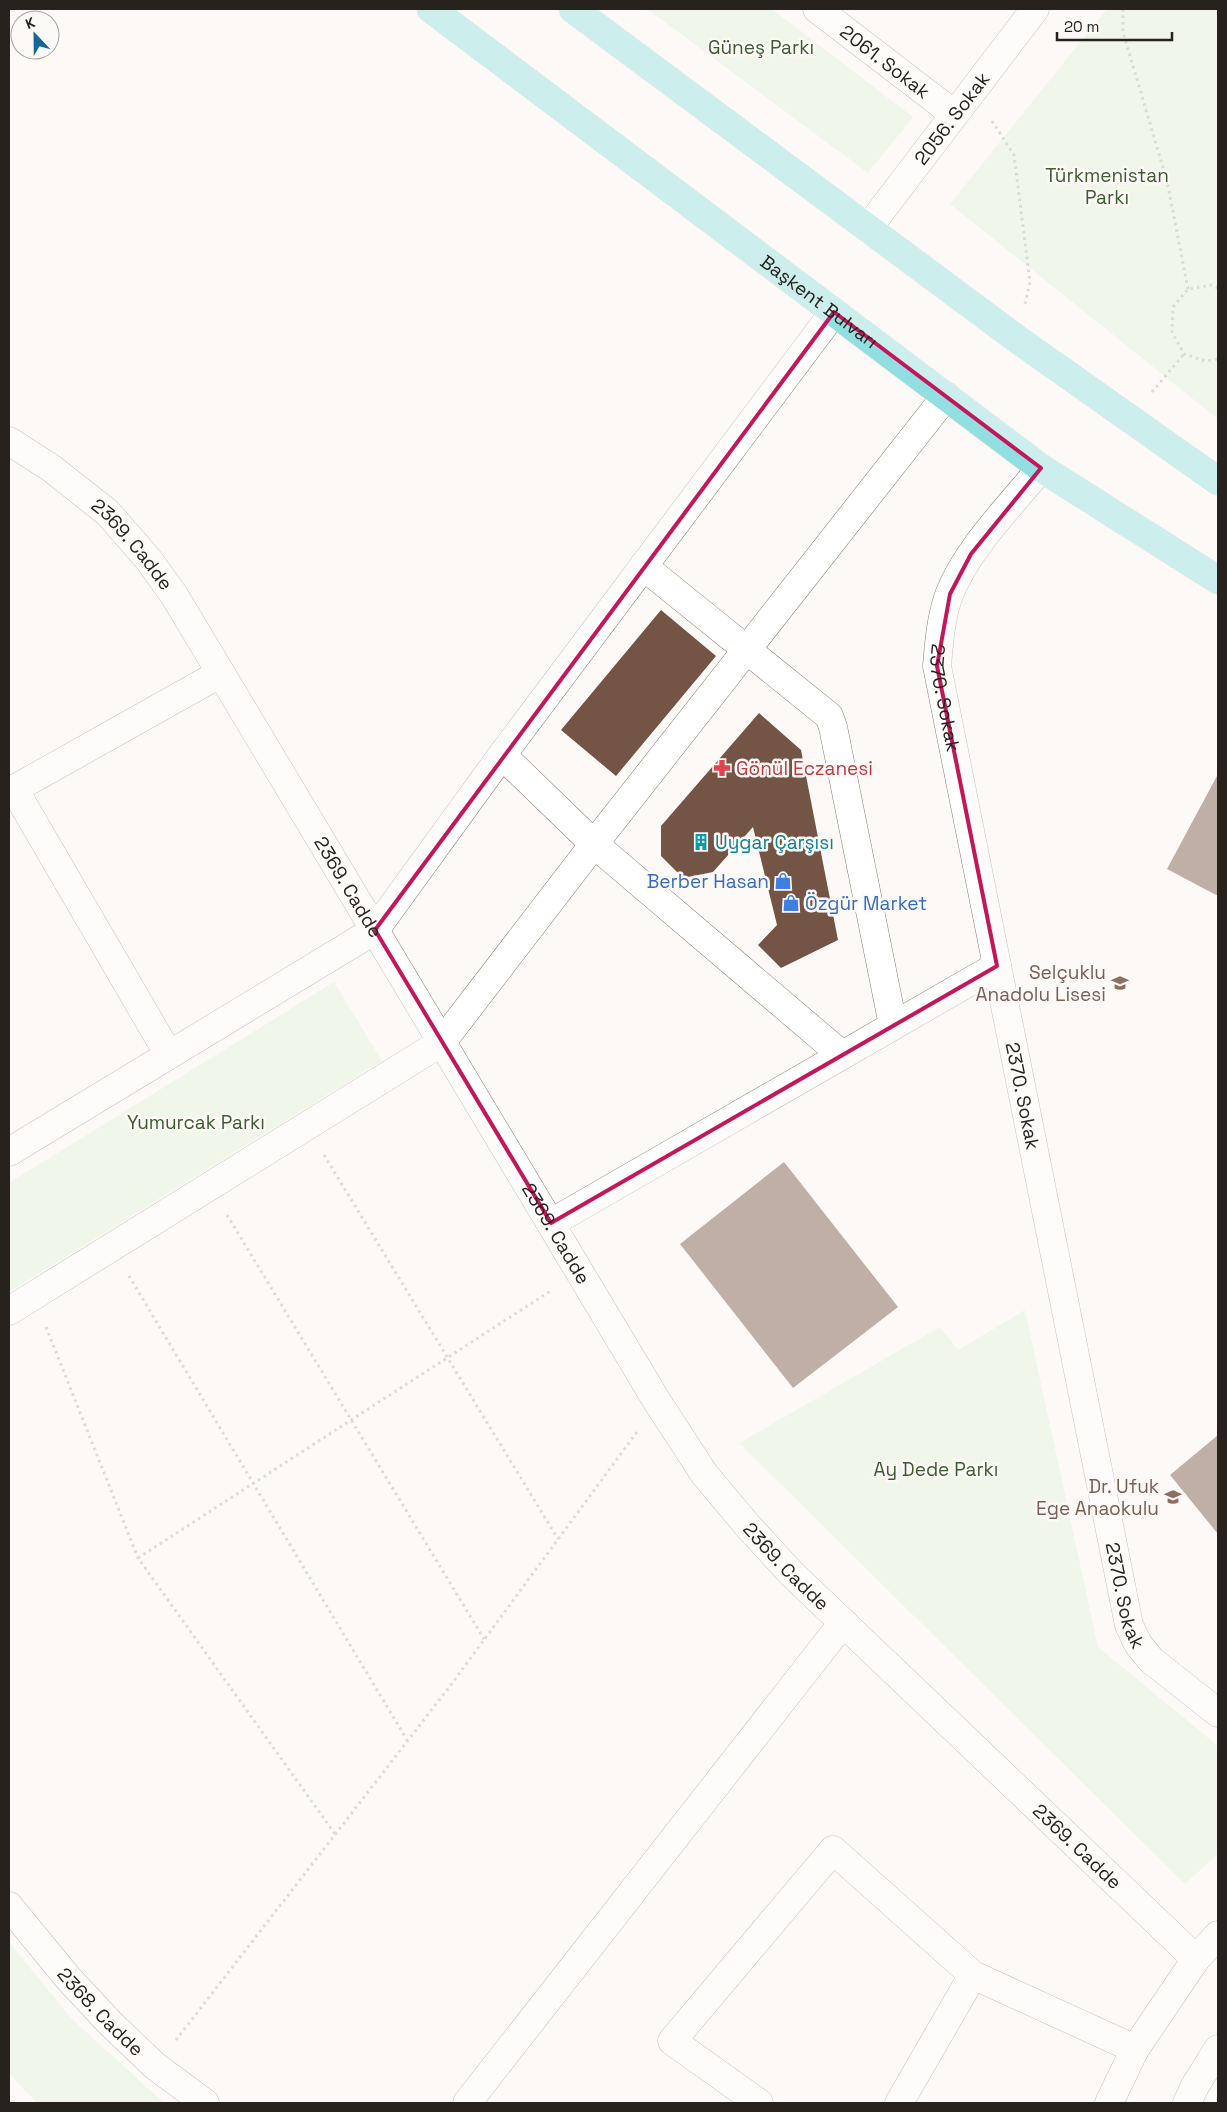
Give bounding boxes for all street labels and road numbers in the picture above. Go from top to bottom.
street label: 2061. Sokak [835,19,935,104]
street label: 2056. Sokak [909,67,995,170]
street label: Başkent Bulvarı [755,249,883,354]
street label: 2369. Cadde [86,493,178,595]
street label: 2370. Sokak [924,643,966,754]
street label: 2369. Cadde [308,832,388,942]
street label: 2370. Sokak [1000,1040,1046,1152]
street label: 2369. Cadde [516,1178,596,1289]
street label: 2369. Cadde [737,1517,835,1616]
street label: 2370. Sokak [1100,1540,1150,1653]
street label: 2369. Cadde [1027,1798,1127,1895]
street label: 2368. Cadde [52,1963,149,2062]

